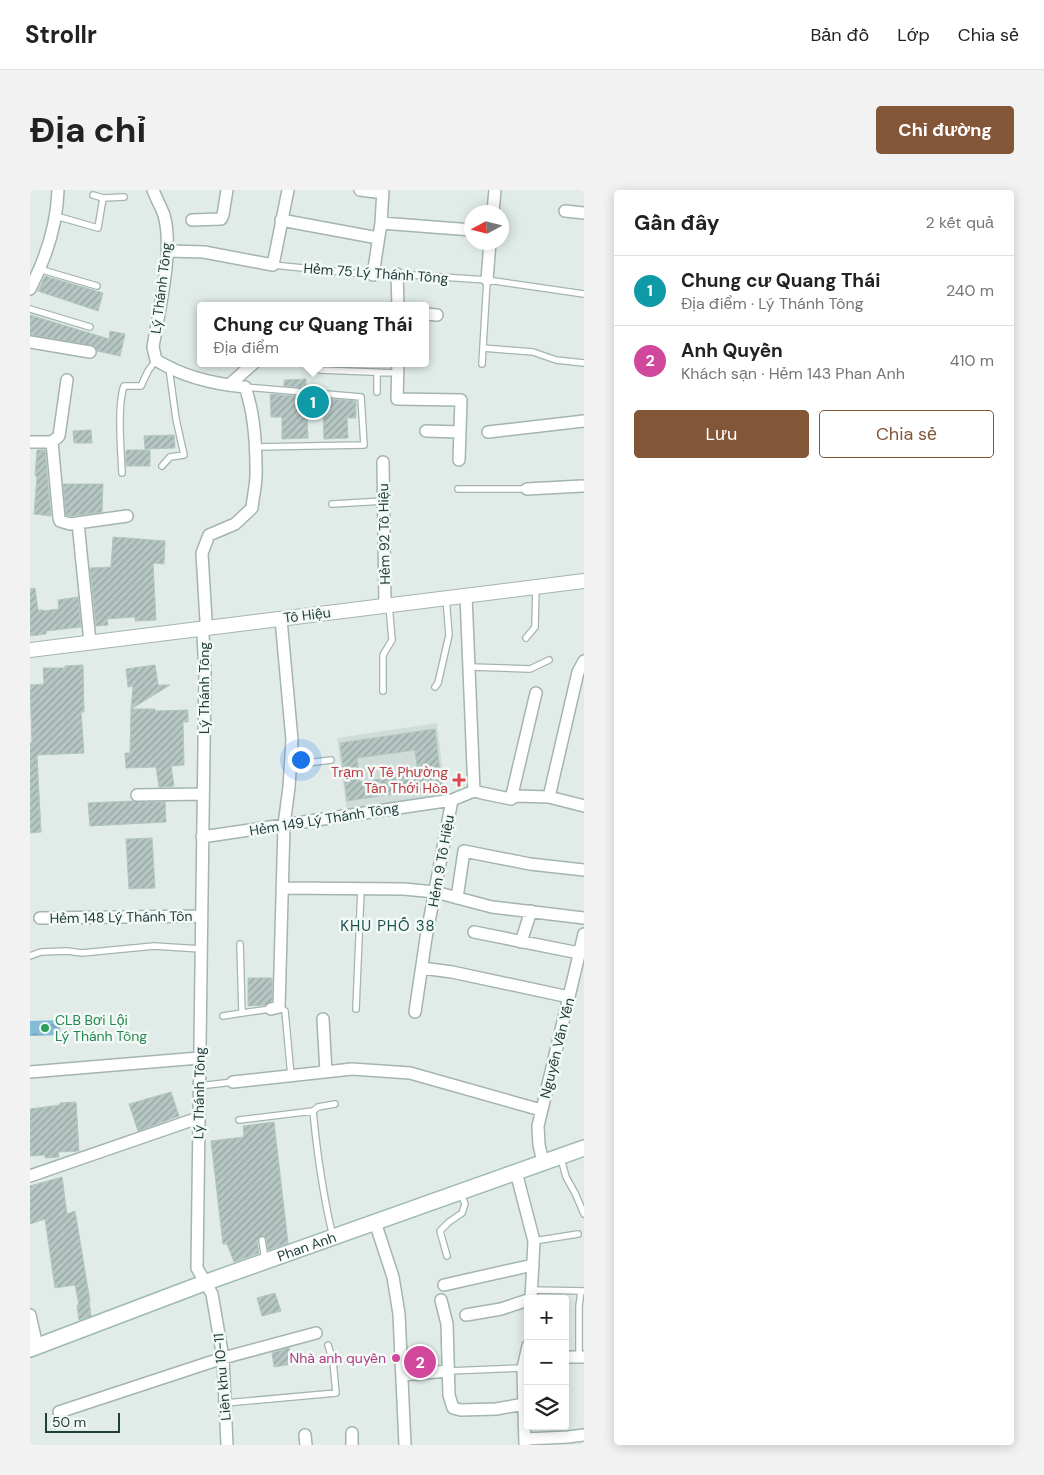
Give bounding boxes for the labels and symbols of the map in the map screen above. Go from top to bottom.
north arrow [464,205,509,250]
street label: Lý Thánh Tông [146,241,176,335]
street label: Hẻm 75 Lý Thánh Tông [303,259,449,287]
pin: 1 [297,383,329,421]
street label: Hẻm 92 Tô Hiệu [374,483,394,585]
street label: Tô Hiệu [282,603,332,627]
street label: Lý Thánh Tông [195,642,213,734]
your location [288,747,314,773]
place label: Trạm Y Tế Phường Tân Thới Hòa [331,763,448,797]
marker: Trạm Y Tế Phường Tân Thới Hòa [452,773,466,787]
street label: Hẻm 149 Lý Thánh Tông [248,798,400,840]
street label: Hẻm 9 Tô Hiệu [424,813,458,909]
street label: Hẻm 148 Lý Thánh Tôn [49,907,193,927]
district label: KHU PHỐ 38 [340,916,436,936]
street label: Nguyễn Văn Yến [536,996,578,1100]
place label: CLB Bơi Lội Lý Thánh Tông [55,1011,147,1045]
marker: CLB Bơi Lội Lý Thánh Tông [39,1022,51,1034]
street label: Lý Thánh Tông [189,1047,209,1139]
street label: Phan Anh [275,1228,338,1265]
street label: Liên khu 10-11 [209,1333,235,1421]
pin: 2 [404,1343,436,1381]
place label: Nhà anh quyền [290,1349,386,1367]
marker: Nhà anh quyền [390,1352,402,1364]
scale bar [45,1410,120,1433]

